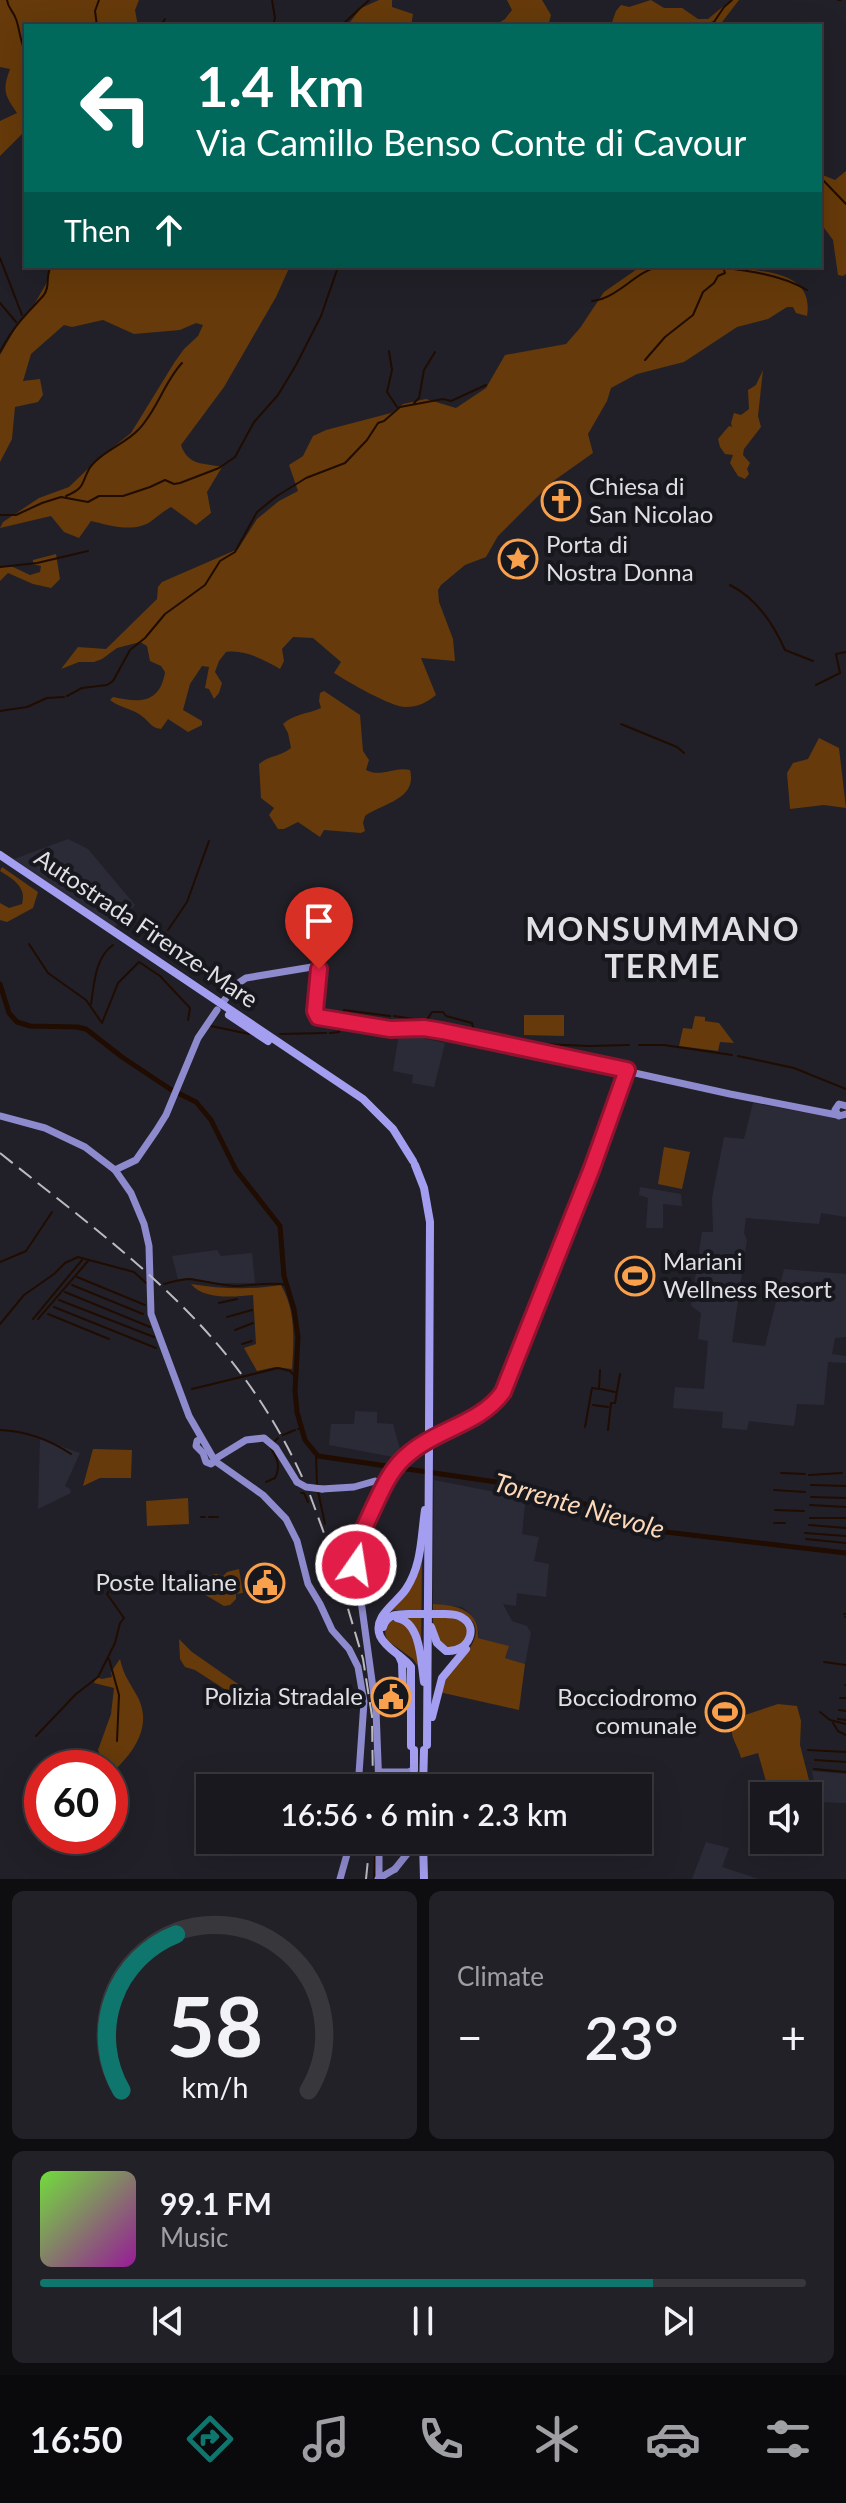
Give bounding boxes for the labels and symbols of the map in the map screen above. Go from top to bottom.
place label: Chiesa di San Nicolao [589,471,713,528]
church icon: Chiesa di San Nicolao [540,480,582,522]
place label: Porta di Nostra Donna [546,529,694,586]
place icon: Porta di Nostra Donna [497,538,539,580]
street label: Autostrada Firenze-Mare [30,842,264,1013]
pin [285,887,353,969]
district label: MONSUMMANO TERME [525,909,801,985]
place label: Mariani Wellness Resort [663,1246,832,1303]
sports icon: Mariani Wellness Resort [614,1255,656,1297]
water label: Torrente Nievole [490,1465,668,1545]
position arrow [314,1523,398,1607]
public building icon: Poste Italiane [244,1562,286,1604]
place label: Poste Italiane [96,1567,237,1596]
public building icon: Polizia Stradale [370,1676,412,1718]
place label: Polizia Stradale [204,1681,363,1710]
place label: Bocciodromo comunale [557,1682,697,1739]
sports icon: Bocciodromo comunale [704,1691,746,1733]
speed limit sign: 60 [24,1750,128,1854]

